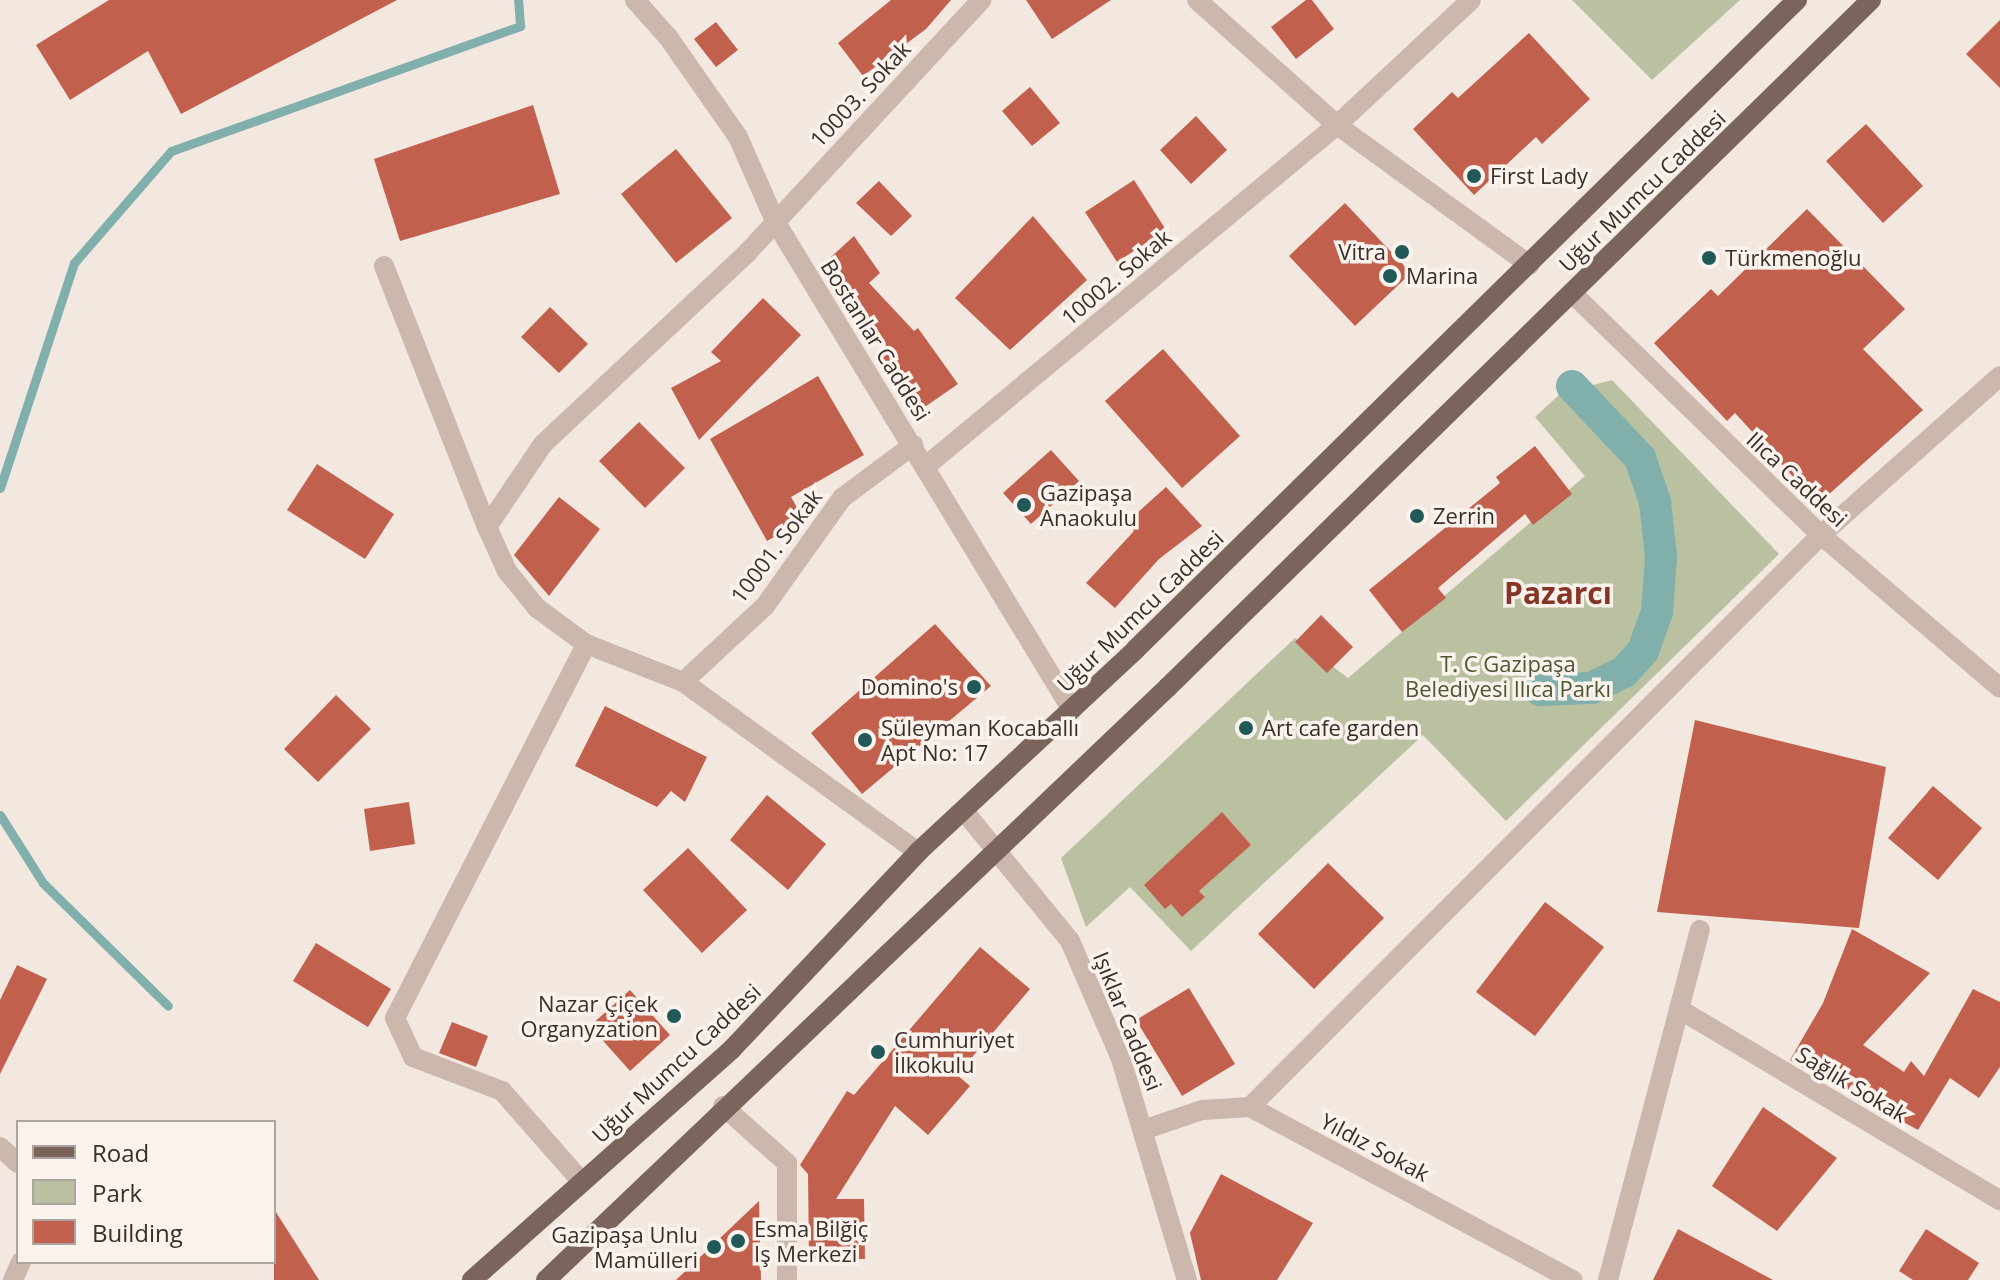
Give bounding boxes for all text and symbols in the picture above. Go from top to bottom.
street label: 10003. Sokak [804,36,916,152]
street label: Uğur Mumcu Caddesi [1553,105,1731,277]
place label: First Lady [1490,163,1588,189]
marker: First Lady [1465,167,1483,185]
street label: 10002. Sokak [1056,223,1176,331]
place label: Vitra [1338,239,1386,265]
marker: Vitra [1393,243,1411,261]
place label: Türkmenoğlu [1725,245,1862,271]
marker: Türkmenoğlu [1700,249,1718,267]
street label: Bostanlar Caddesi [816,254,936,426]
place label: Marina [1406,263,1478,289]
marker: Marina [1381,267,1399,285]
street label: Ilıca Caddesi [1742,426,1852,532]
place label: Gazipaşa Anaokulu [1040,479,1137,530]
street label: 10001. Sokak [725,484,827,608]
marker: Gazipaşa Anaokulu [1015,496,1033,514]
place label: Zerrin [1433,503,1495,529]
marker: Zerrin [1408,507,1426,525]
street label: Uğur Mumcu Caddesi [1051,525,1229,697]
district label: Pazarcı [1504,575,1612,611]
park label: T. C Gazipaşa Belediyesi Ilıca Parkı [1405,650,1611,702]
place label: Domino's [861,674,958,700]
marker: Domino's [965,678,983,696]
place label: Süleyman Kocaballı Apt No: 17 [881,714,1079,766]
place label: Art cafe garden [1262,715,1419,741]
marker: Art cafe garden [1237,719,1255,737]
marker: Süleyman Kocaballı Apt No: 17 [856,731,874,749]
street label: Işıklar Caddesi [1088,948,1168,1094]
street label: Uğur Mumcu Caddesi [586,978,766,1148]
place label: Nazar Çiçek Organyzation [521,990,658,1042]
marker: Nazar Çiçek Organyzation [665,1007,683,1025]
place label: Cumhuriyet İlkokulu [894,1026,1014,1078]
street label: Sağlık Sokak [1792,1040,1912,1128]
marker: Cumhuriyet İlkokulu [869,1043,887,1061]
street label: Yıldız Sokak [1316,1107,1434,1187]
legend [16,1120,276,1264]
text: Road [92,1136,149,1169]
text: Park [92,1176,142,1209]
place label: Esma Bilğiç Iş Merkezi [754,1215,868,1266]
text: Building [92,1216,183,1249]
place label: Gazipaşa Unlu Mamülleri [551,1221,698,1272]
marker: Esma Bilğiç Iş Merkezi [729,1232,747,1250]
marker: Gazipaşa Unlu Mamülleri [705,1238,723,1256]

